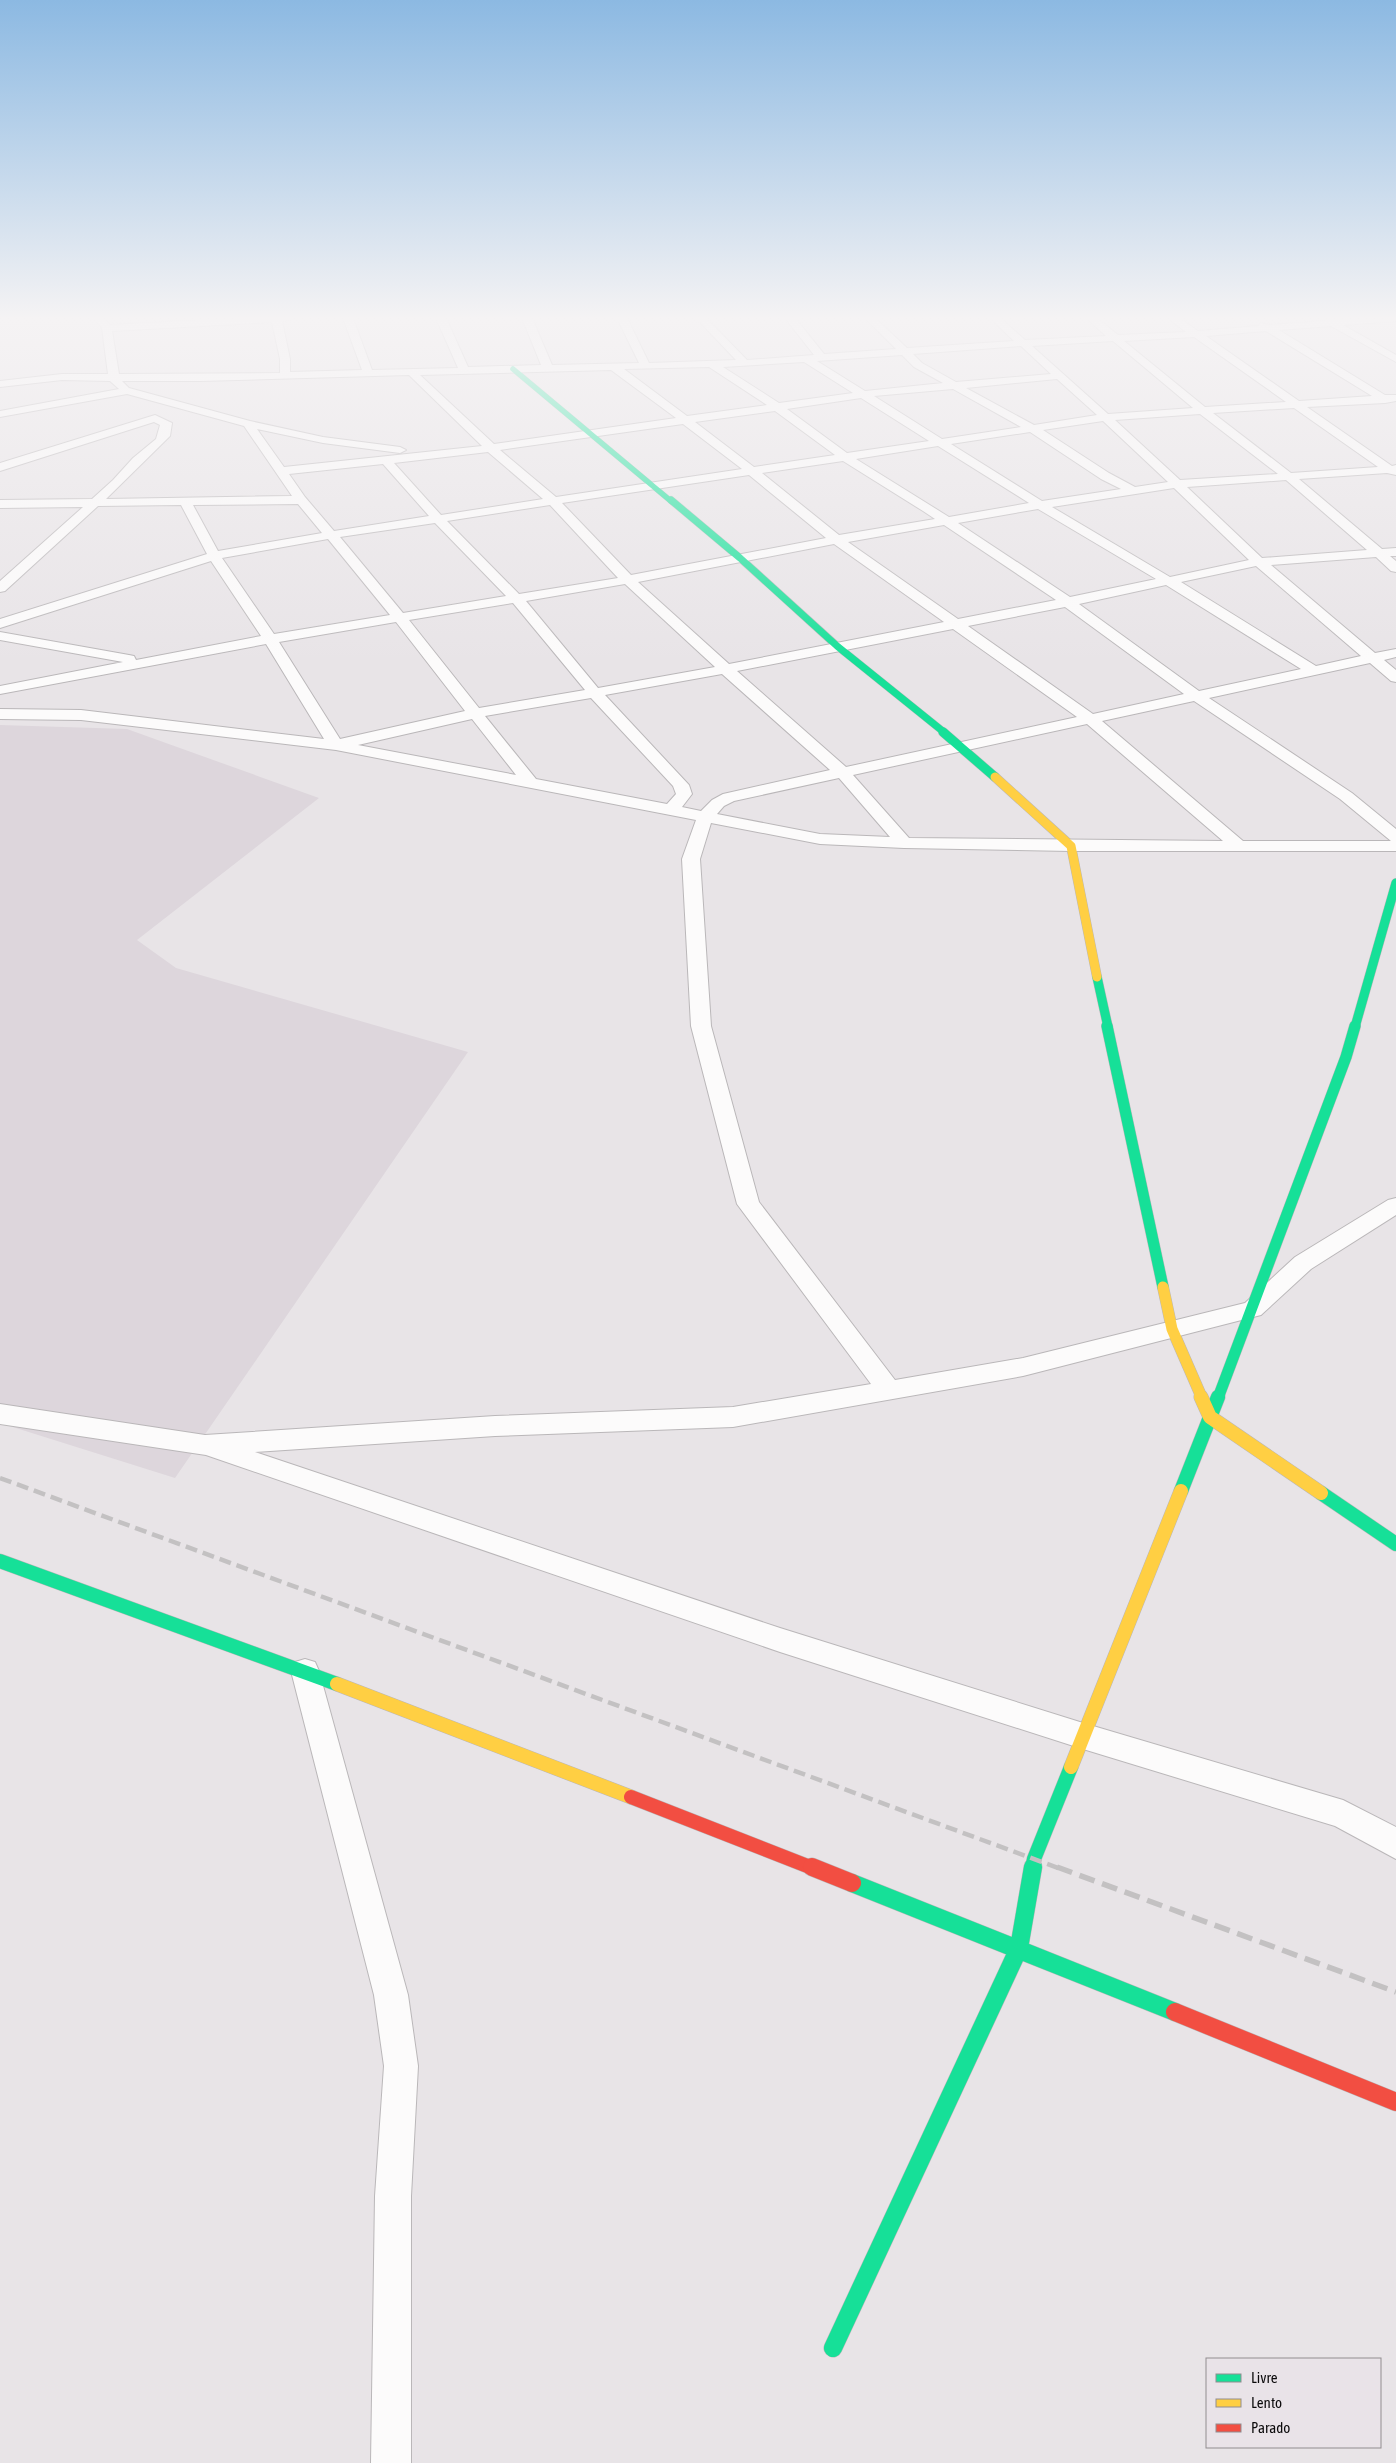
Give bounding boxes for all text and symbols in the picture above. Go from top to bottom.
legend [1206,2358,1381,2448]
text: Livre [1251,2369,1278,2386]
text: Lento [1251,2394,1282,2411]
text: Parado [1251,2419,1290,2436]

